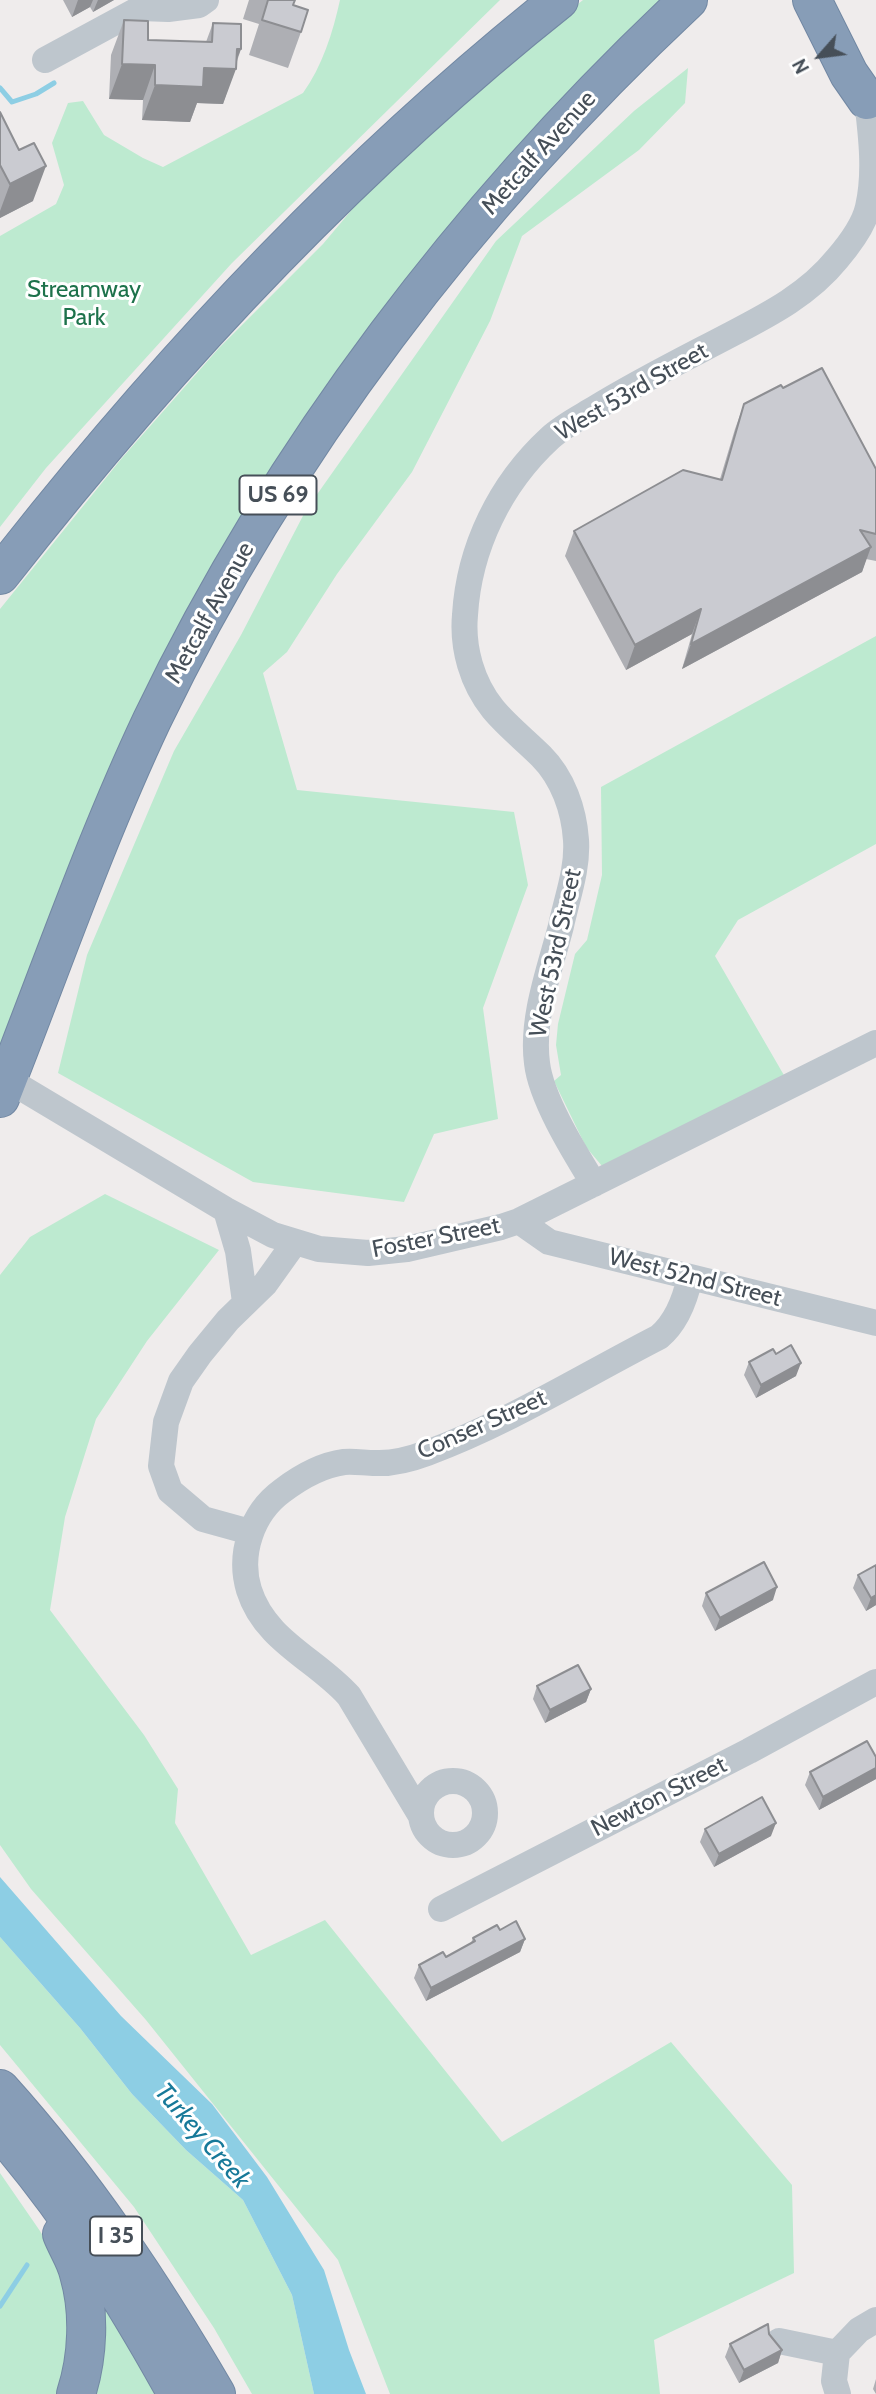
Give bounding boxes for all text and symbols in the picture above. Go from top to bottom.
north arrow [785,21,855,91]
text: N [788,55,814,77]
street label: Metcalf Avenue [476,85,602,221]
park label: Streamway Park [27,276,141,332]
street label: West 53rd Street [551,337,713,447]
road number: US 69 [240,475,316,514]
street label: Metcalf Avenue [159,537,261,689]
street label: West 53rd Street [524,866,588,1040]
street label: Foster Street [370,1212,502,1264]
street label: West 52nd Street [606,1243,784,1313]
street label: Conser Street [413,1384,551,1466]
street label: Newton Street [587,1751,731,1843]
water label: Turkey Creek [148,2077,256,2195]
road number: I 35 [90,2216,142,2256]

